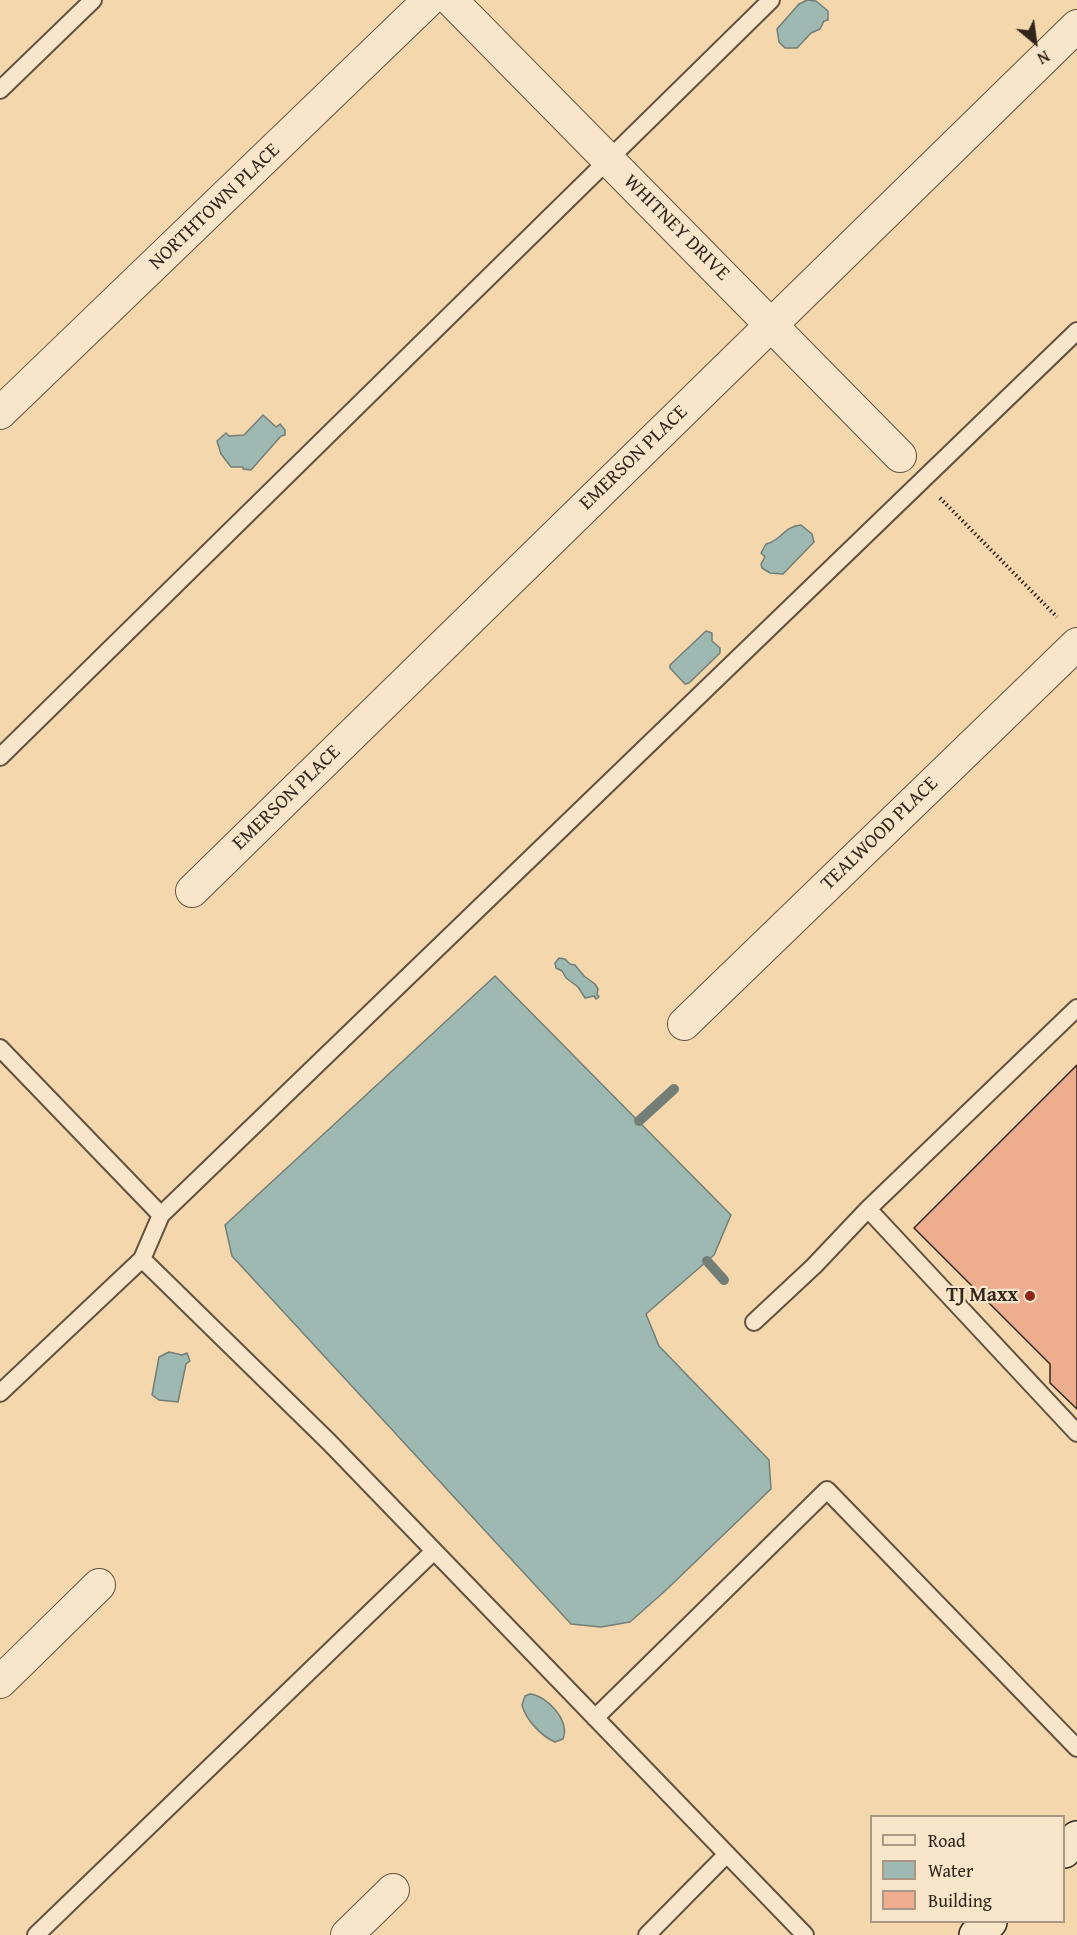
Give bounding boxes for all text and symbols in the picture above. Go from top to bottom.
north arrow [1005,12,1065,72]
text: N [1033,45,1054,71]
street label: NORTHTOWN PLACE [145,139,285,275]
street label: WHITNEY DRIVE [618,170,734,286]
street label: EMERSON PLACE [575,400,693,516]
street label: EMERSON PLACE [228,740,346,856]
street label: TEALWOOD PLACE [816,772,944,896]
place label: TJ Maxx [946,1284,1018,1308]
marker: TJ Maxx [1023,1289,1037,1303]
legend [870,1815,1065,1923]
text: Road [928,1827,966,1854]
text: Water [928,1857,973,1884]
text: Building [928,1887,992,1914]

